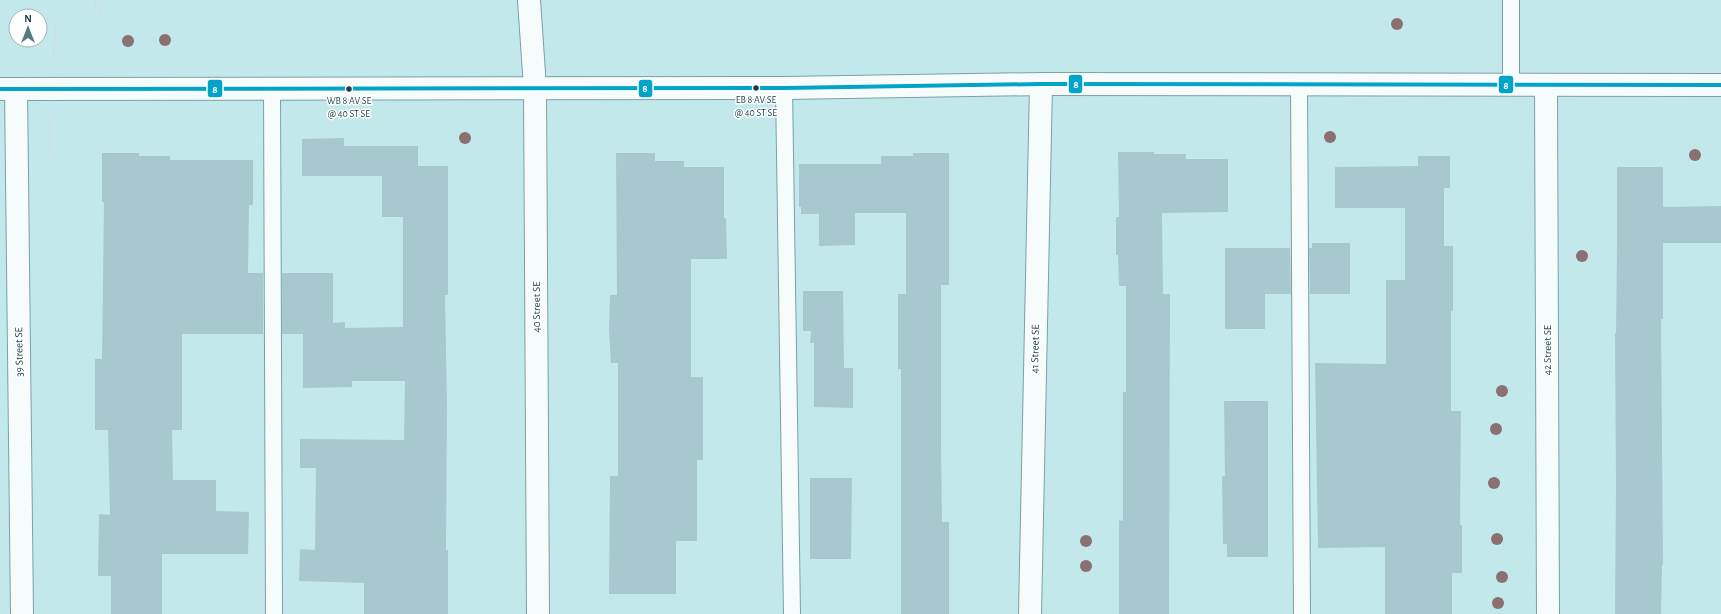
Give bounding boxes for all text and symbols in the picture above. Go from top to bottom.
north arrow [8,8,48,48]
text: N [24,13,32,24]
line badge: 8 [1068,74,1083,94]
line badge: 8 [1498,75,1514,94]
line badge: 8 [207,79,223,98]
line badge: 8 [638,79,653,98]
text: 8 [1073,79,1079,90]
text: 8 [1503,80,1509,91]
text: 8 [642,83,648,94]
marker: EB 8 AV SE @ 40 ST SE [751,83,761,93]
text: 8 [212,84,218,95]
marker: WB 8 AV SE @ 40 ST SE [344,84,354,94]
place label: EB 8 AV SE @ 40 ST SE [735,95,777,118]
place label: WB 8 AV SE @ 40 ST SE [327,96,372,119]
street label: 40 Street SE [531,281,542,333]
street label: 41 Street SE [1029,324,1041,374]
street label: 42 Street SE [1542,324,1553,375]
street label: 39 Street SE [13,326,25,377]

